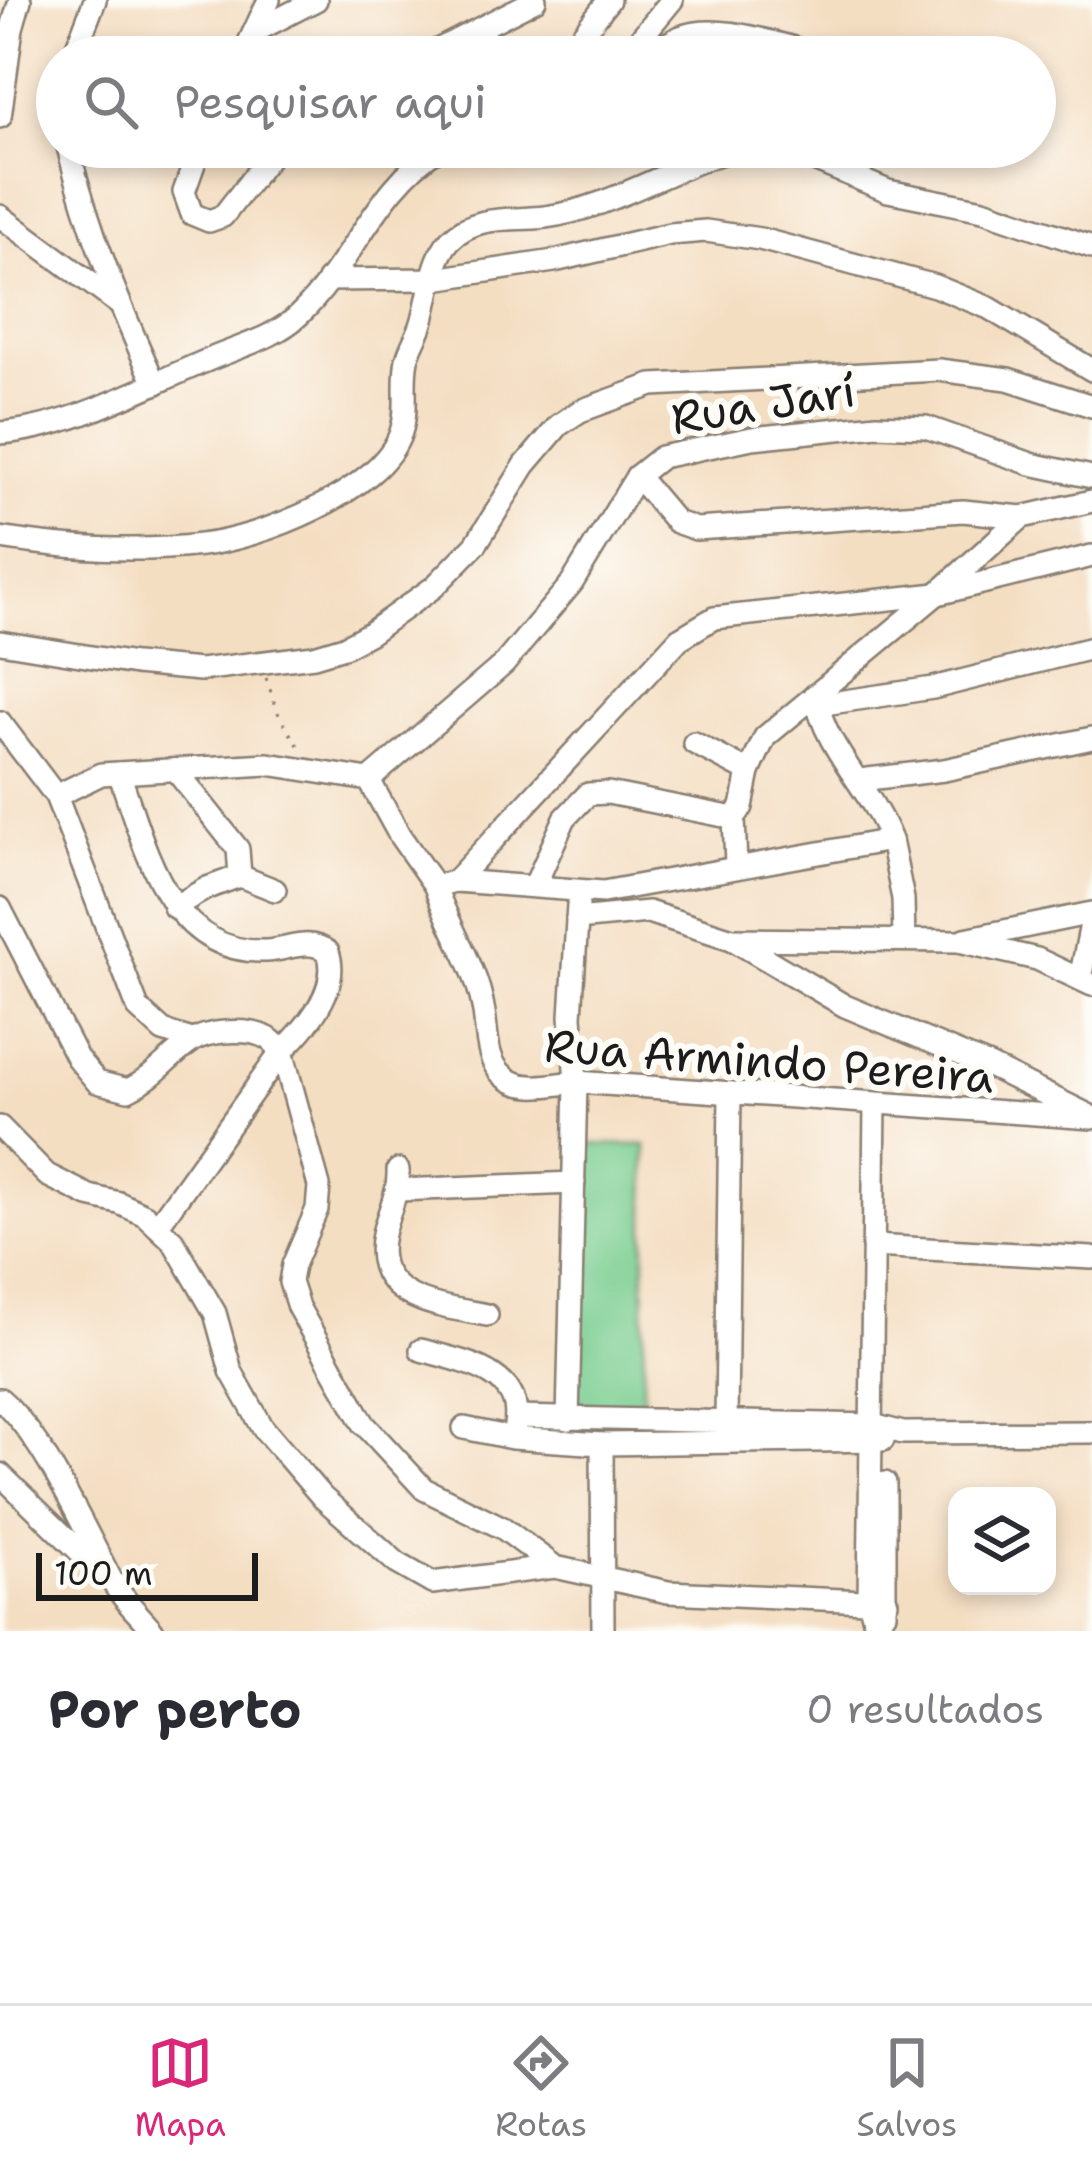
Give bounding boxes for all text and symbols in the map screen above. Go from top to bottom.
search box [36,36,1056,168]
icon: search [78,69,144,135]
text: Pesquisar aqui [174,72,487,132]
street label: Rua Jarí [667,360,859,448]
street label: Rua Armindo Pereira [542,1015,996,1107]
map controls [948,1487,1056,1595]
button: layers [948,1487,1056,1595]
scale bar [36,1547,258,1600]
text: 100 m [54,1551,153,1596]
text: Por perto [48,1675,302,1743]
text: 0 resultados [806,1683,1044,1735]
tab: Mapa [135,2030,226,2147]
tab: Rotas [495,2030,587,2147]
tab: Salvos [856,2030,957,2147]

